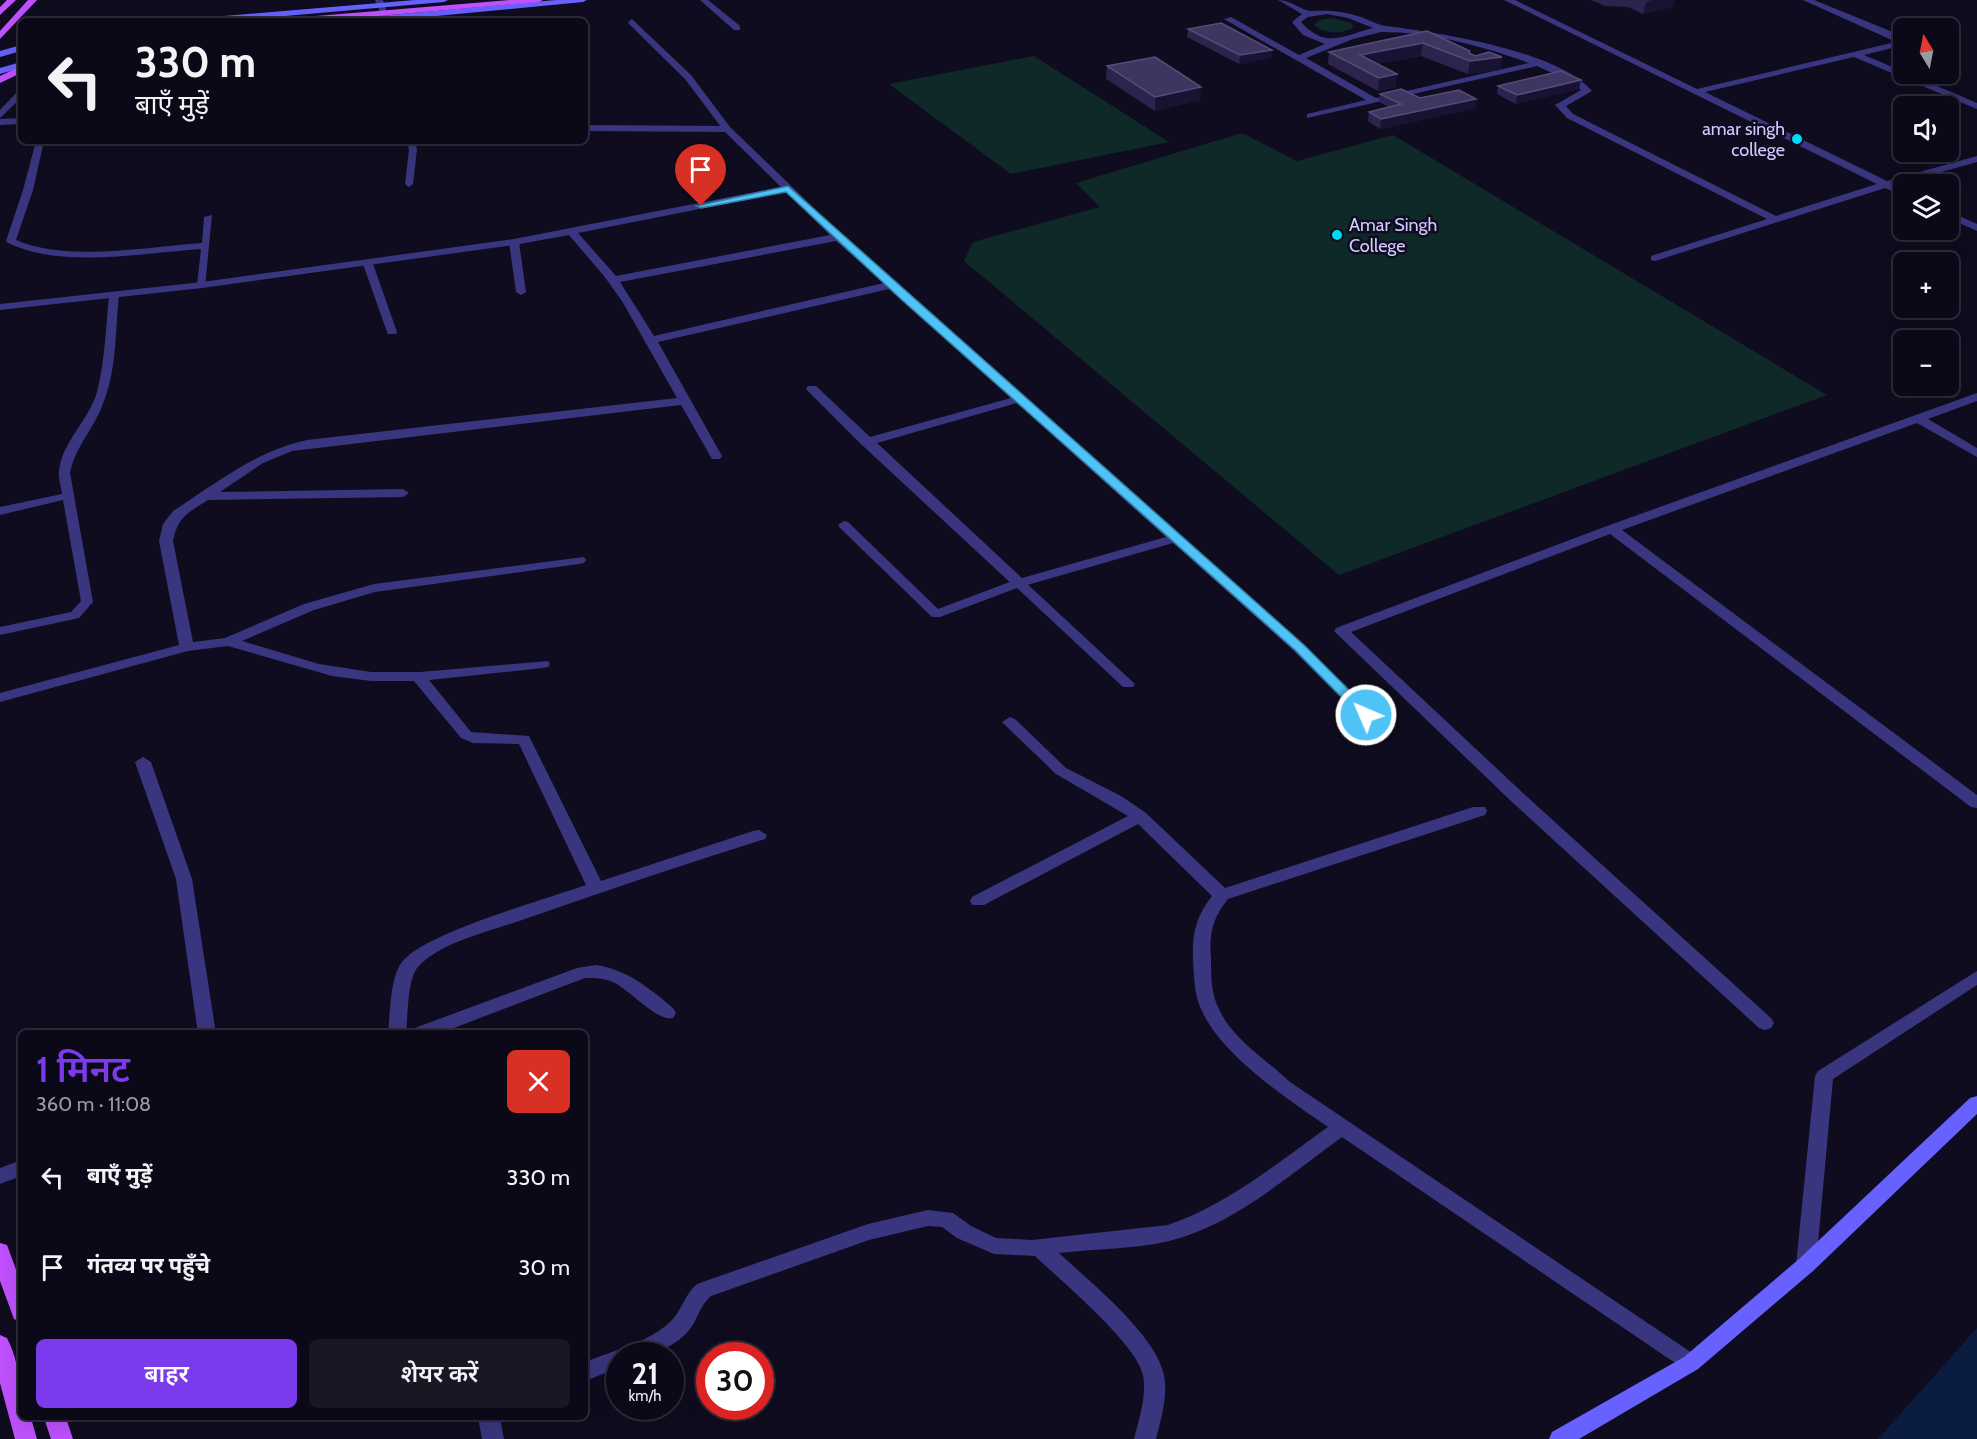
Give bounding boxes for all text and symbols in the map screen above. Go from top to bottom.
north arrow [1893,18,1959,84]
map controls [1893,18,1959,396]
text: 330 m [135,36,256,88]
icon: left [36,42,114,120]
text: बाएँ मुड़ें [135,88,209,121]
button: sound [1893,96,1959,162]
place label: amar singh college [1702,118,1785,161]
marker: amar singh college [1790,132,1804,146]
pin [675,144,726,206]
icon: arrive [684,153,717,186]
button: layers [1893,174,1959,240]
place label: Amar Singh College [1349,214,1437,257]
marker: Amar Singh College [1330,228,1344,242]
button: + [1893,252,1959,318]
button: − [1893,330,1959,396]
position arrow [1334,683,1398,747]
text: 1 मिनट [36,1047,130,1091]
button: close [507,1050,570,1113]
text: 360 m · 11:08 [36,1092,151,1116]
icon: left [36,1161,69,1194]
text: बाएँ मुड़ें [87,1162,152,1189]
text: 330 m [507,1164,570,1191]
icon: arrive [36,1251,69,1284]
text: गंतव्य पर पहुँचे [87,1252,210,1279]
text: 30 m [518,1254,570,1281]
button: बाहर [36,1339,297,1408]
button: शेयर करें [309,1339,570,1408]
speed limit sign: 30 [696,1342,774,1420]
text: 21 [632,1355,658,1392]
text: km/h [629,1387,661,1405]

